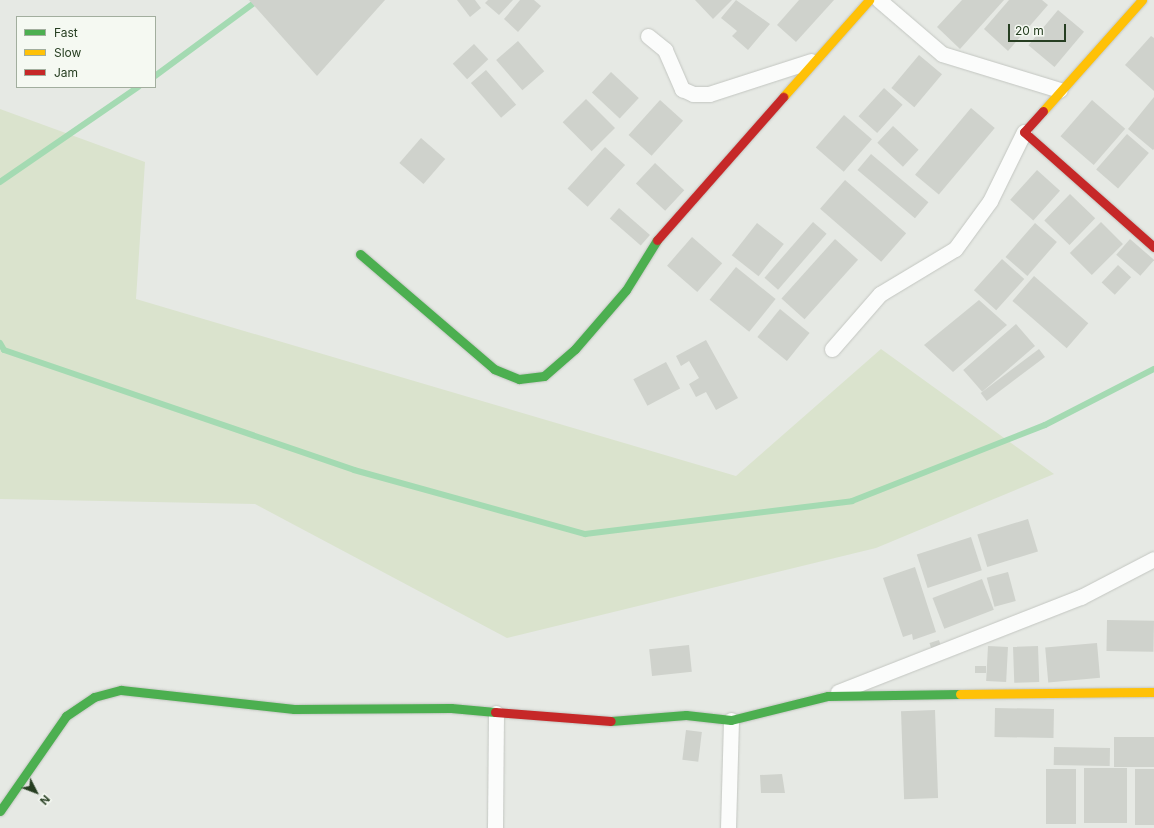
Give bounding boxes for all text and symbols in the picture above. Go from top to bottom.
legend [16,16,156,88]
scale bar [1010,16,1068,42]
text: 20 m [1015,23,1044,38]
text: Fast [54,25,78,40]
text: Slow [54,45,81,60]
text: Jam [54,65,78,80]
north arrow [16,772,56,812]
text: N [37,792,53,808]

